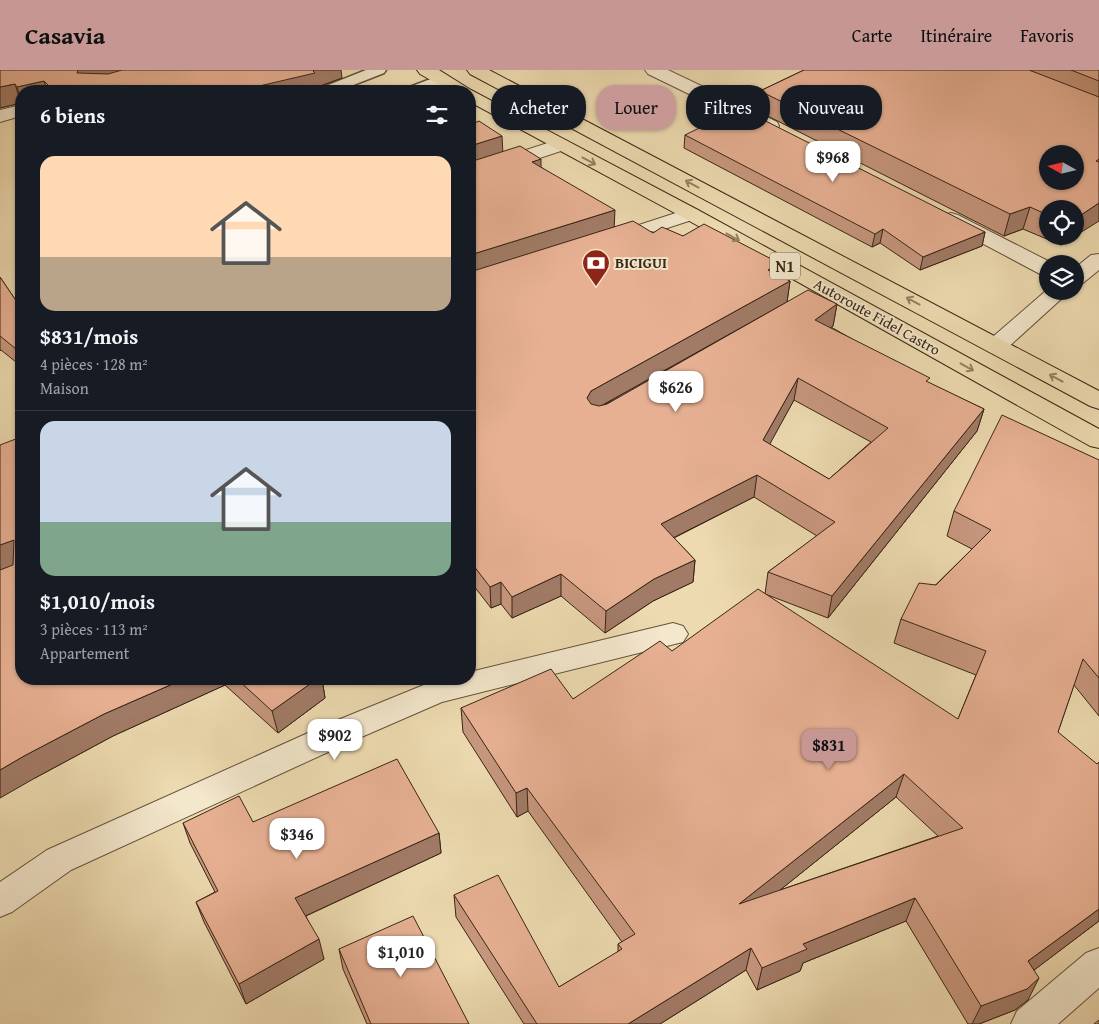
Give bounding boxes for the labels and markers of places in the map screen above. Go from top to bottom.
pin: $968 [803,140,863,183]
bank icon: BICIGUI [581,248,611,287]
place label: BICIGUI [615,252,667,273]
pin: $626 [646,370,706,413]
pin: $902 [305,718,365,761]
pin: $831 [799,728,859,771]
pin: $346 [267,818,327,860]
pin: $1,010 [360,936,442,978]

